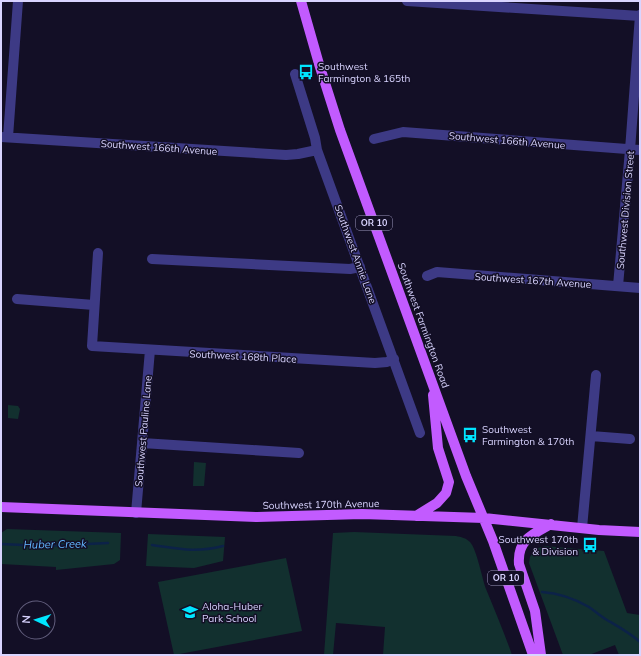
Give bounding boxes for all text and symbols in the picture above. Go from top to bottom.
place label: Southwest Farmington & 165th [318,60,411,85]
bus stop icon: Southwest Farmington & 165th [297,63,315,81]
street label: Southwest 166th Avenue [448,129,566,152]
street label: Southwest 166th Avenue [100,137,218,158]
street label: Southwest Division Street [614,150,637,270]
street label: Southwest Annie Lane [332,203,379,305]
road number: OR 10 [356,216,392,230]
street label: Southwest Farmington Road [395,261,452,390]
street label: Southwest 167th Avenue [474,270,592,291]
street label: Southwest 168th Place [189,347,297,366]
street label: Southwest Pauline Lane [132,375,155,487]
place label: Southwest Farmington & 170th [482,423,575,448]
bus stop icon: Southwest Farmington & 170th [461,426,479,444]
street label: Southwest 170th Avenue [262,497,380,512]
place label: Southwest 170th & Division [499,533,578,558]
water label: Huber Creek [23,536,87,552]
bus stop icon: Southwest 170th & Division [581,536,599,554]
road number: OR 10 [488,571,524,585]
north arrow [16,600,56,640]
place label: Aloha-Huber Park School [202,600,262,625]
school or university icon: Aloha-Huber Park School [181,603,199,621]
text: N [19,615,33,624]

